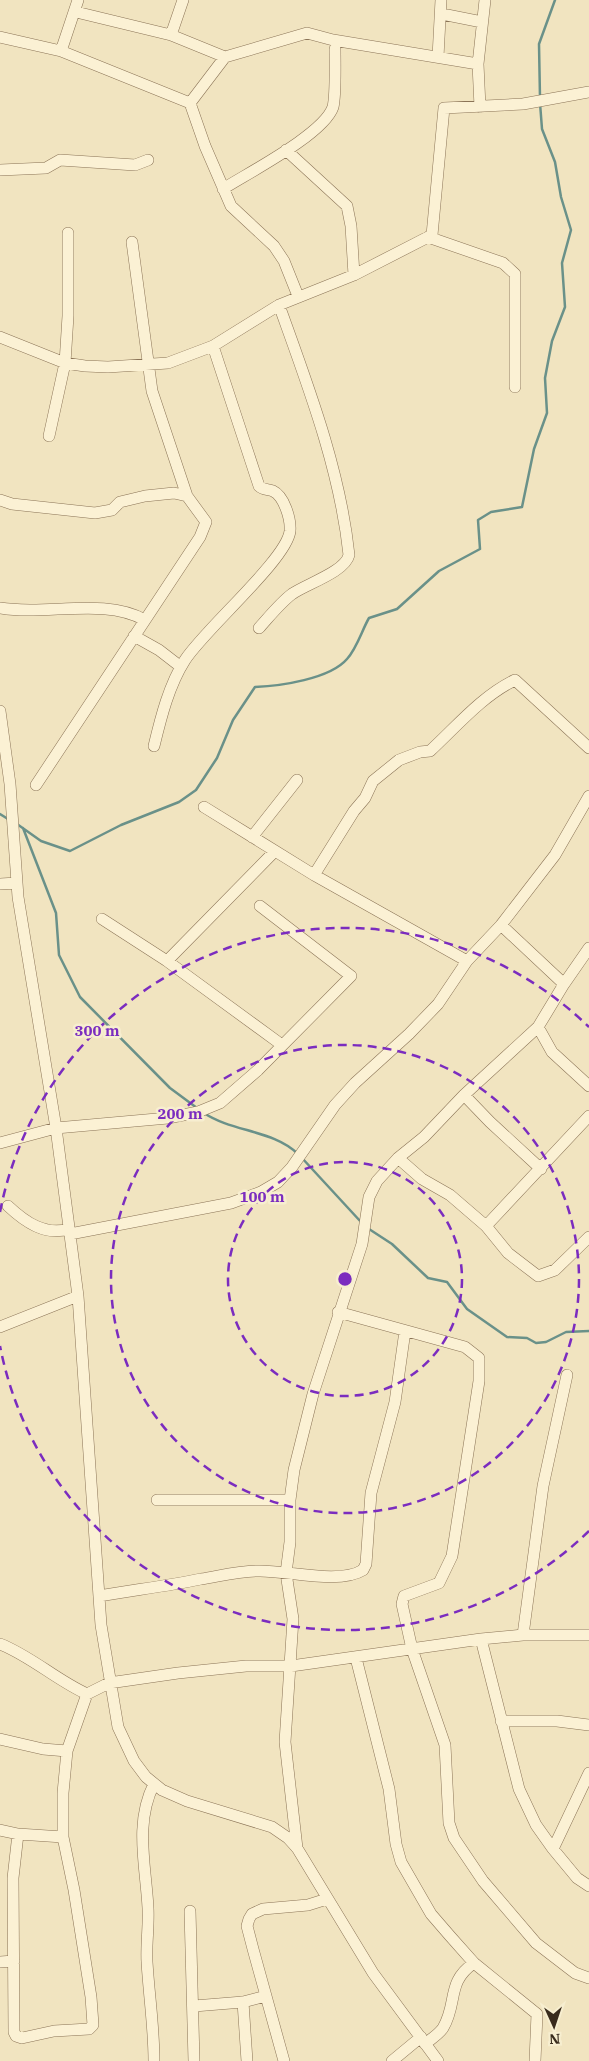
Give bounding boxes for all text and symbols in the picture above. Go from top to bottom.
text: 300 m [74,1021,120,1040]
text: 200 m [157,1104,203,1123]
text: 100 m [239,1187,285,1206]
centre of rings [336,1270,354,1288]
north arrow [529,2001,579,2051]
text: N [549,2030,561,2048]

